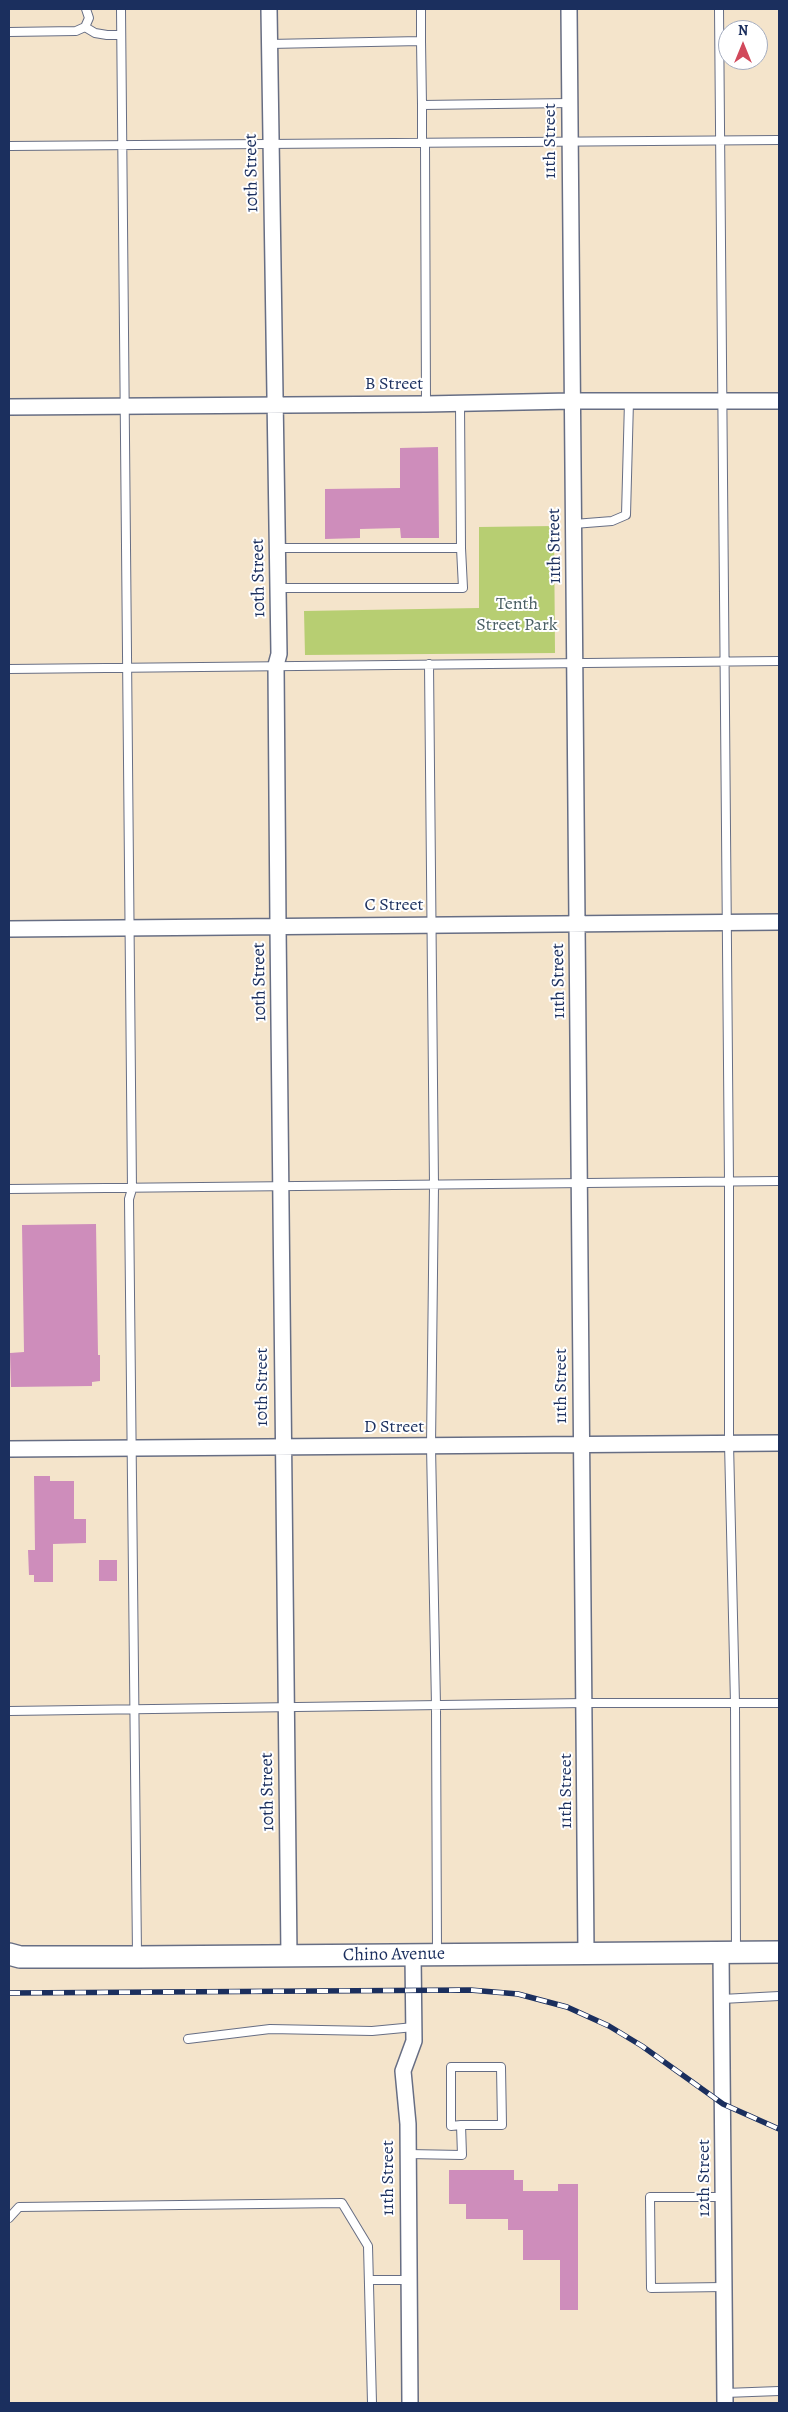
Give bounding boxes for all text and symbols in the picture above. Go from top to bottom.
north arrow [718,20,768,70]
text: N [738,21,748,40]
street label: 11th Street [540,103,562,179]
street label: 10th Street [241,133,263,213]
street label: B Street [365,374,423,396]
street label: 11th Street [544,508,566,584]
street label: 10th Street [248,538,270,618]
park label: Tenth Street Park [476,594,558,636]
street label: C Street [364,895,424,917]
street label: 10th Street [249,942,271,1022]
street label: 11th Street [548,943,570,1019]
street label: 10th Street [252,1347,274,1427]
street label: 11th Street [551,1348,573,1424]
street label: D Street [364,1417,424,1439]
street label: 10th Street [257,1752,279,1832]
street label: 11th Street [556,1753,578,1829]
street label: Chino Avenue [343,1943,445,1967]
street label: 12th Street [694,2139,716,2217]
street label: 11th Street [378,2140,400,2216]

